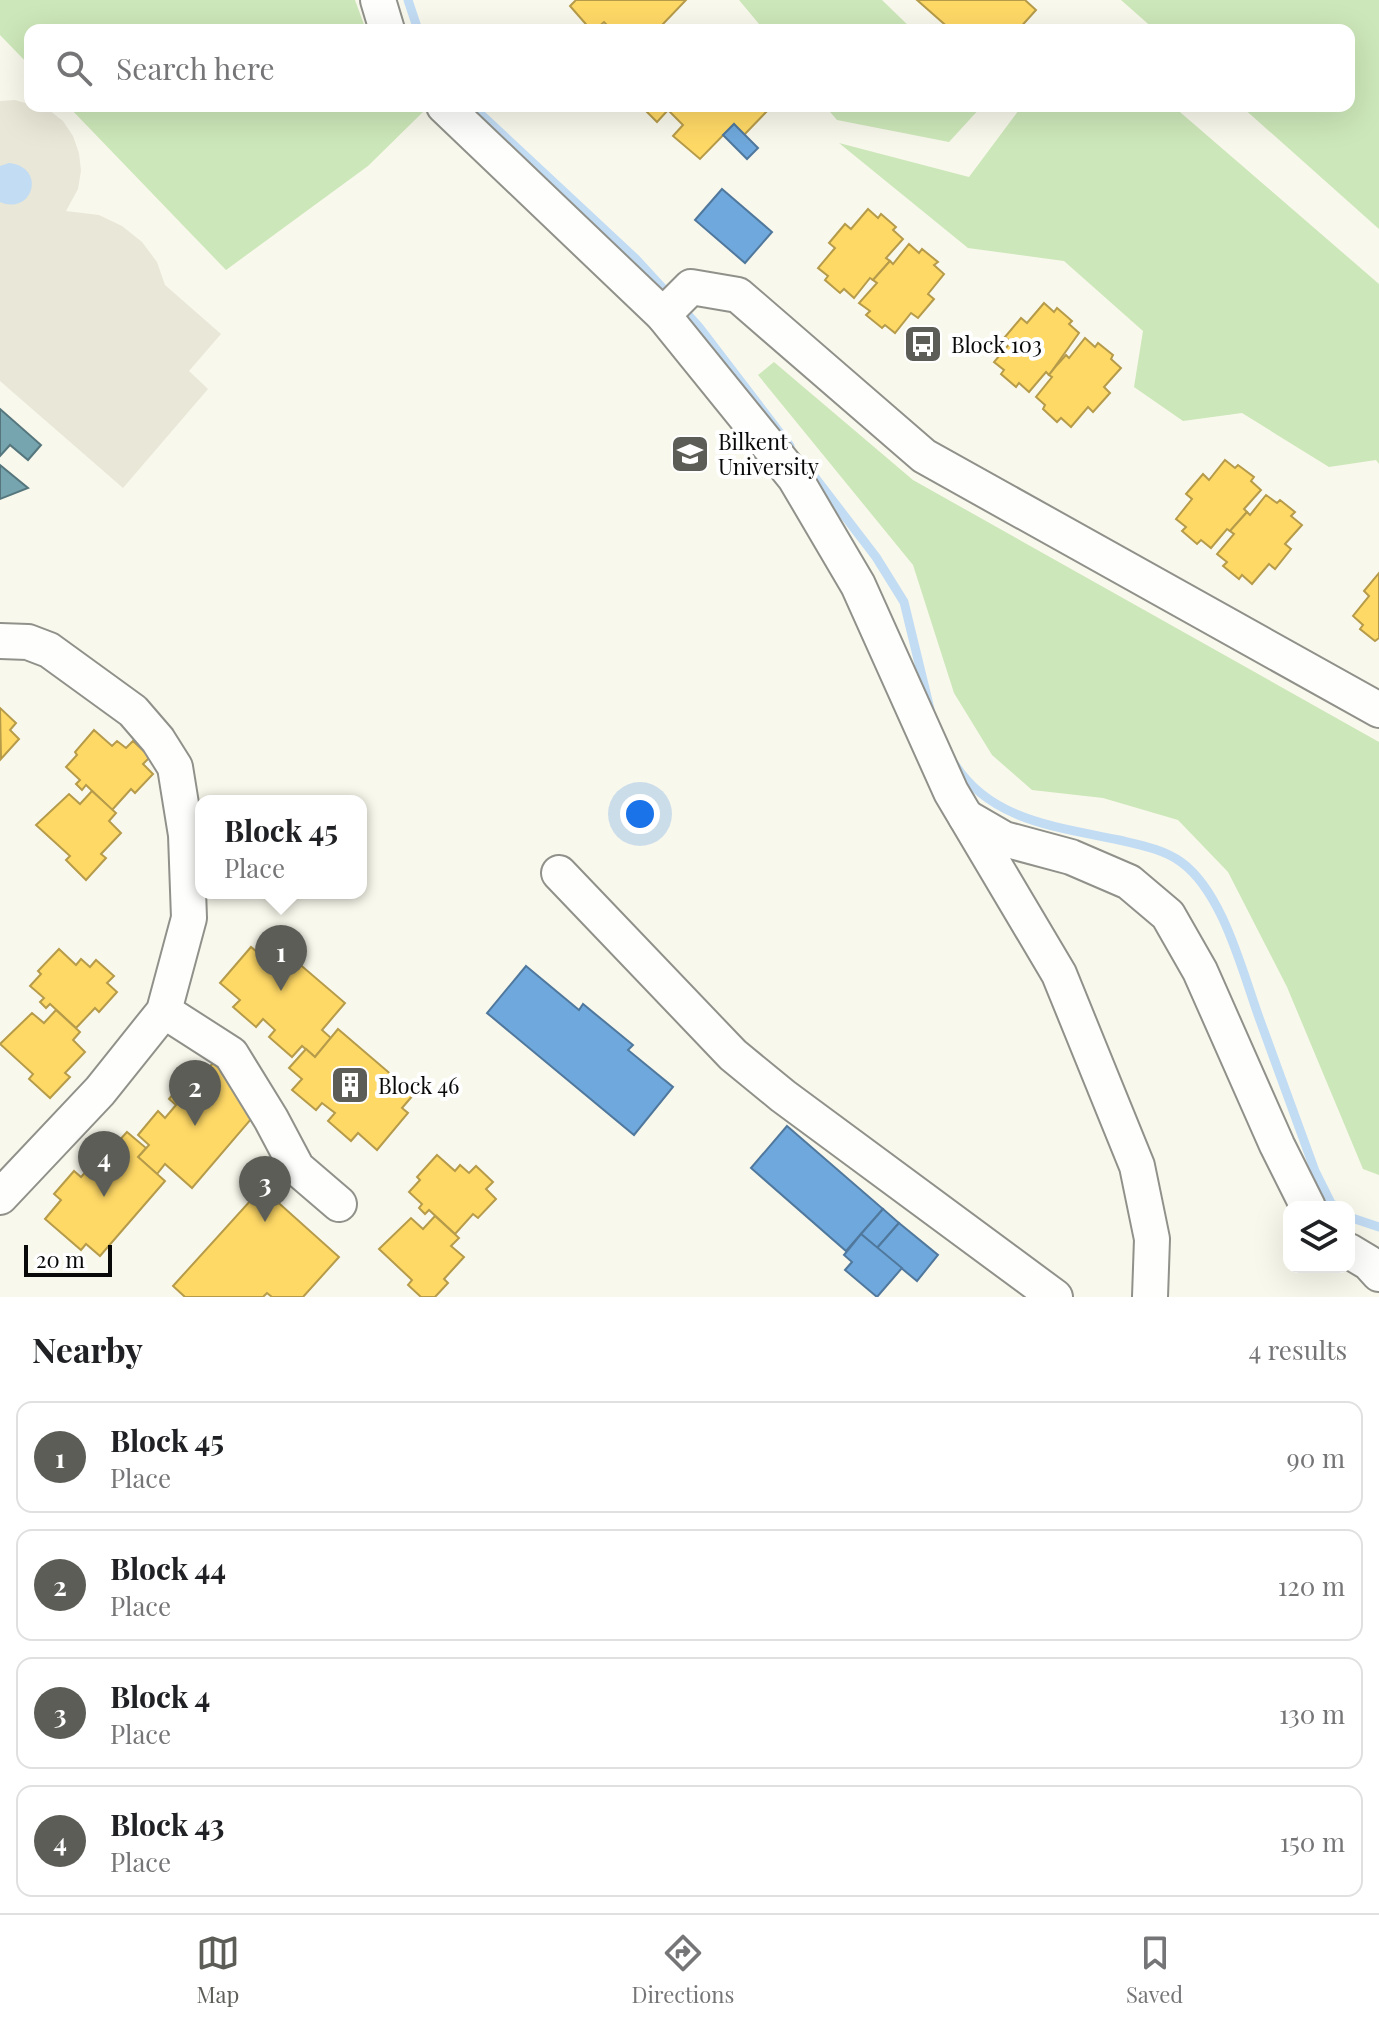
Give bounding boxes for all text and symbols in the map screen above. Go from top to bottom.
search box [24,24,1355,112]
icon: search [52,46,96,90]
text: Search here [116,48,275,88]
bus stop icon: Block 103 [902,323,944,365]
place label: Block 103 [951,329,1042,359]
place label: Bilkent University [718,426,819,481]
school or university icon: Bilkent University [669,433,711,475]
your location [620,794,660,834]
popup [195,795,367,899]
text: Block 45 [224,810,338,850]
text: Place [224,850,285,885]
pin: 1 [255,925,307,991]
pin: 2 [169,1060,221,1126]
building icon: Block 46 [329,1064,371,1106]
place label: Block 46 [378,1070,459,1100]
pin: 4 [78,1131,130,1197]
pin: 3 [239,1156,291,1222]
map controls [1283,1201,1355,1273]
button: layers [1283,1201,1355,1273]
scale bar [24,1241,112,1277]
text: 20 m [36,1244,85,1274]
text: Nearby [32,1326,143,1372]
text: 4 results [1248,1332,1347,1367]
text: Block 45 [110,1420,224,1460]
text: 1 [55,1440,65,1475]
text: 90 m [1287,1440,1345,1475]
text: Place [110,1460,171,1495]
text: Block 44 [110,1548,226,1588]
text: 2 [53,1568,67,1603]
text: 120 m [1278,1568,1345,1603]
text: Place [110,1588,171,1623]
text: Block 4 [110,1676,210,1716]
text: 3 [54,1696,66,1731]
text: 130 m [1279,1696,1345,1731]
text: Place [110,1716,171,1751]
text: Block 43 [110,1804,224,1844]
text: 4 [53,1824,67,1859]
text: 150 m [1280,1824,1345,1859]
text: Place [110,1844,171,1879]
tab: Map [196,1931,240,2009]
tab: Directions [631,1931,734,2009]
tab: Saved [1126,1931,1183,2009]

